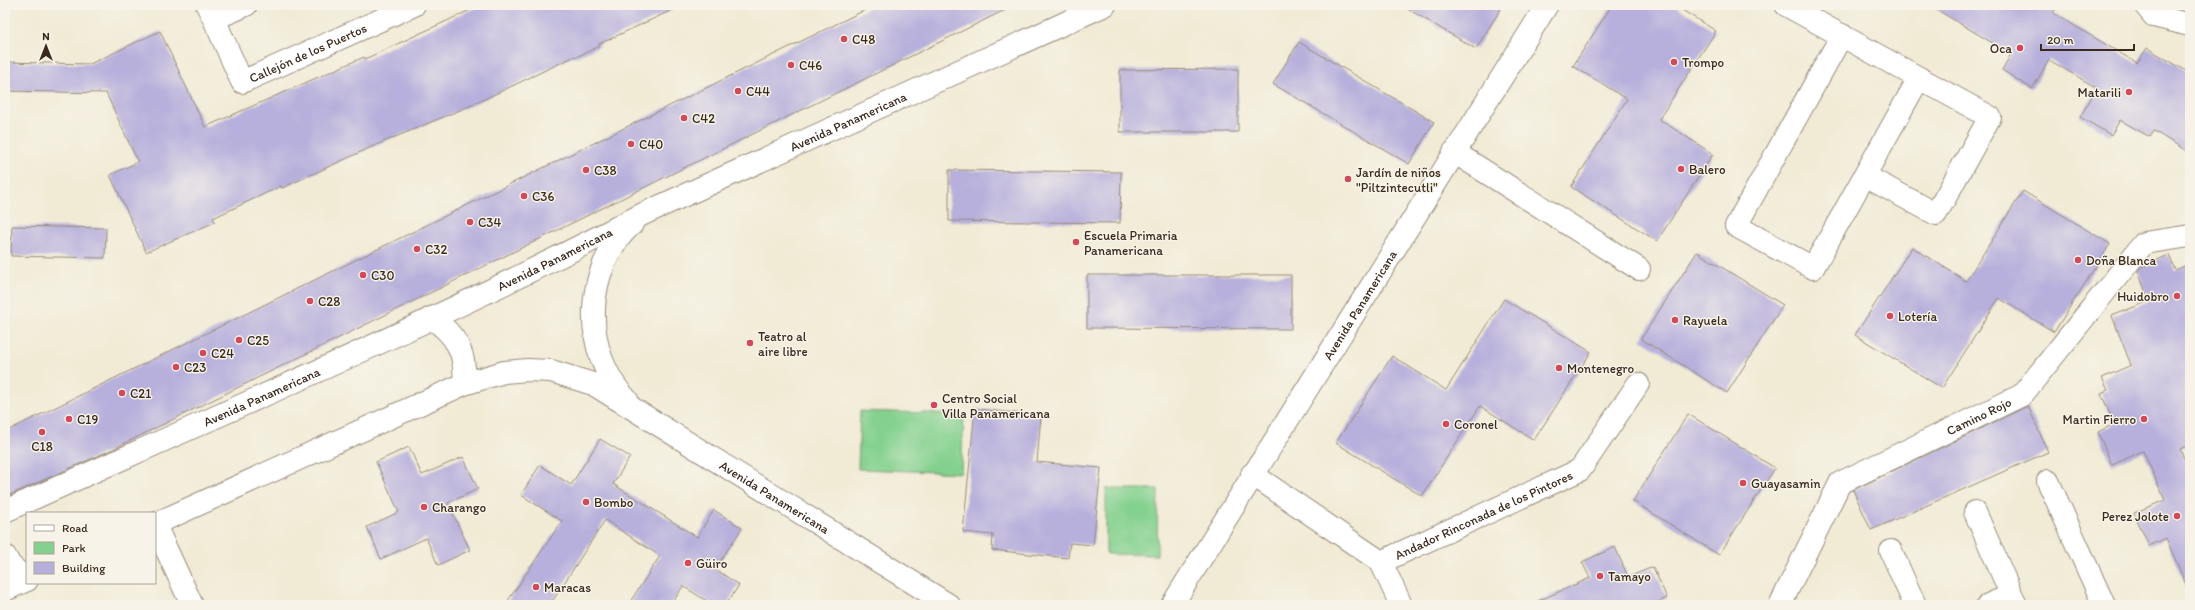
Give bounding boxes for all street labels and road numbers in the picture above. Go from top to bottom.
street label: Callejón de los Puertos [247,20,369,85]
street label: Avenida Panamericana [787,88,909,154]
street label: Avenida Panamericana [495,224,615,293]
street label: Avenida Panamericana [1320,247,1400,362]
street label: Avenida Panamericana [201,363,323,429]
street label: Camino Rojo [1944,394,2014,438]
street label: Avenida Panamericana [717,457,833,537]
street label: Andador Rinconada de los Pintores [1392,467,1575,562]

